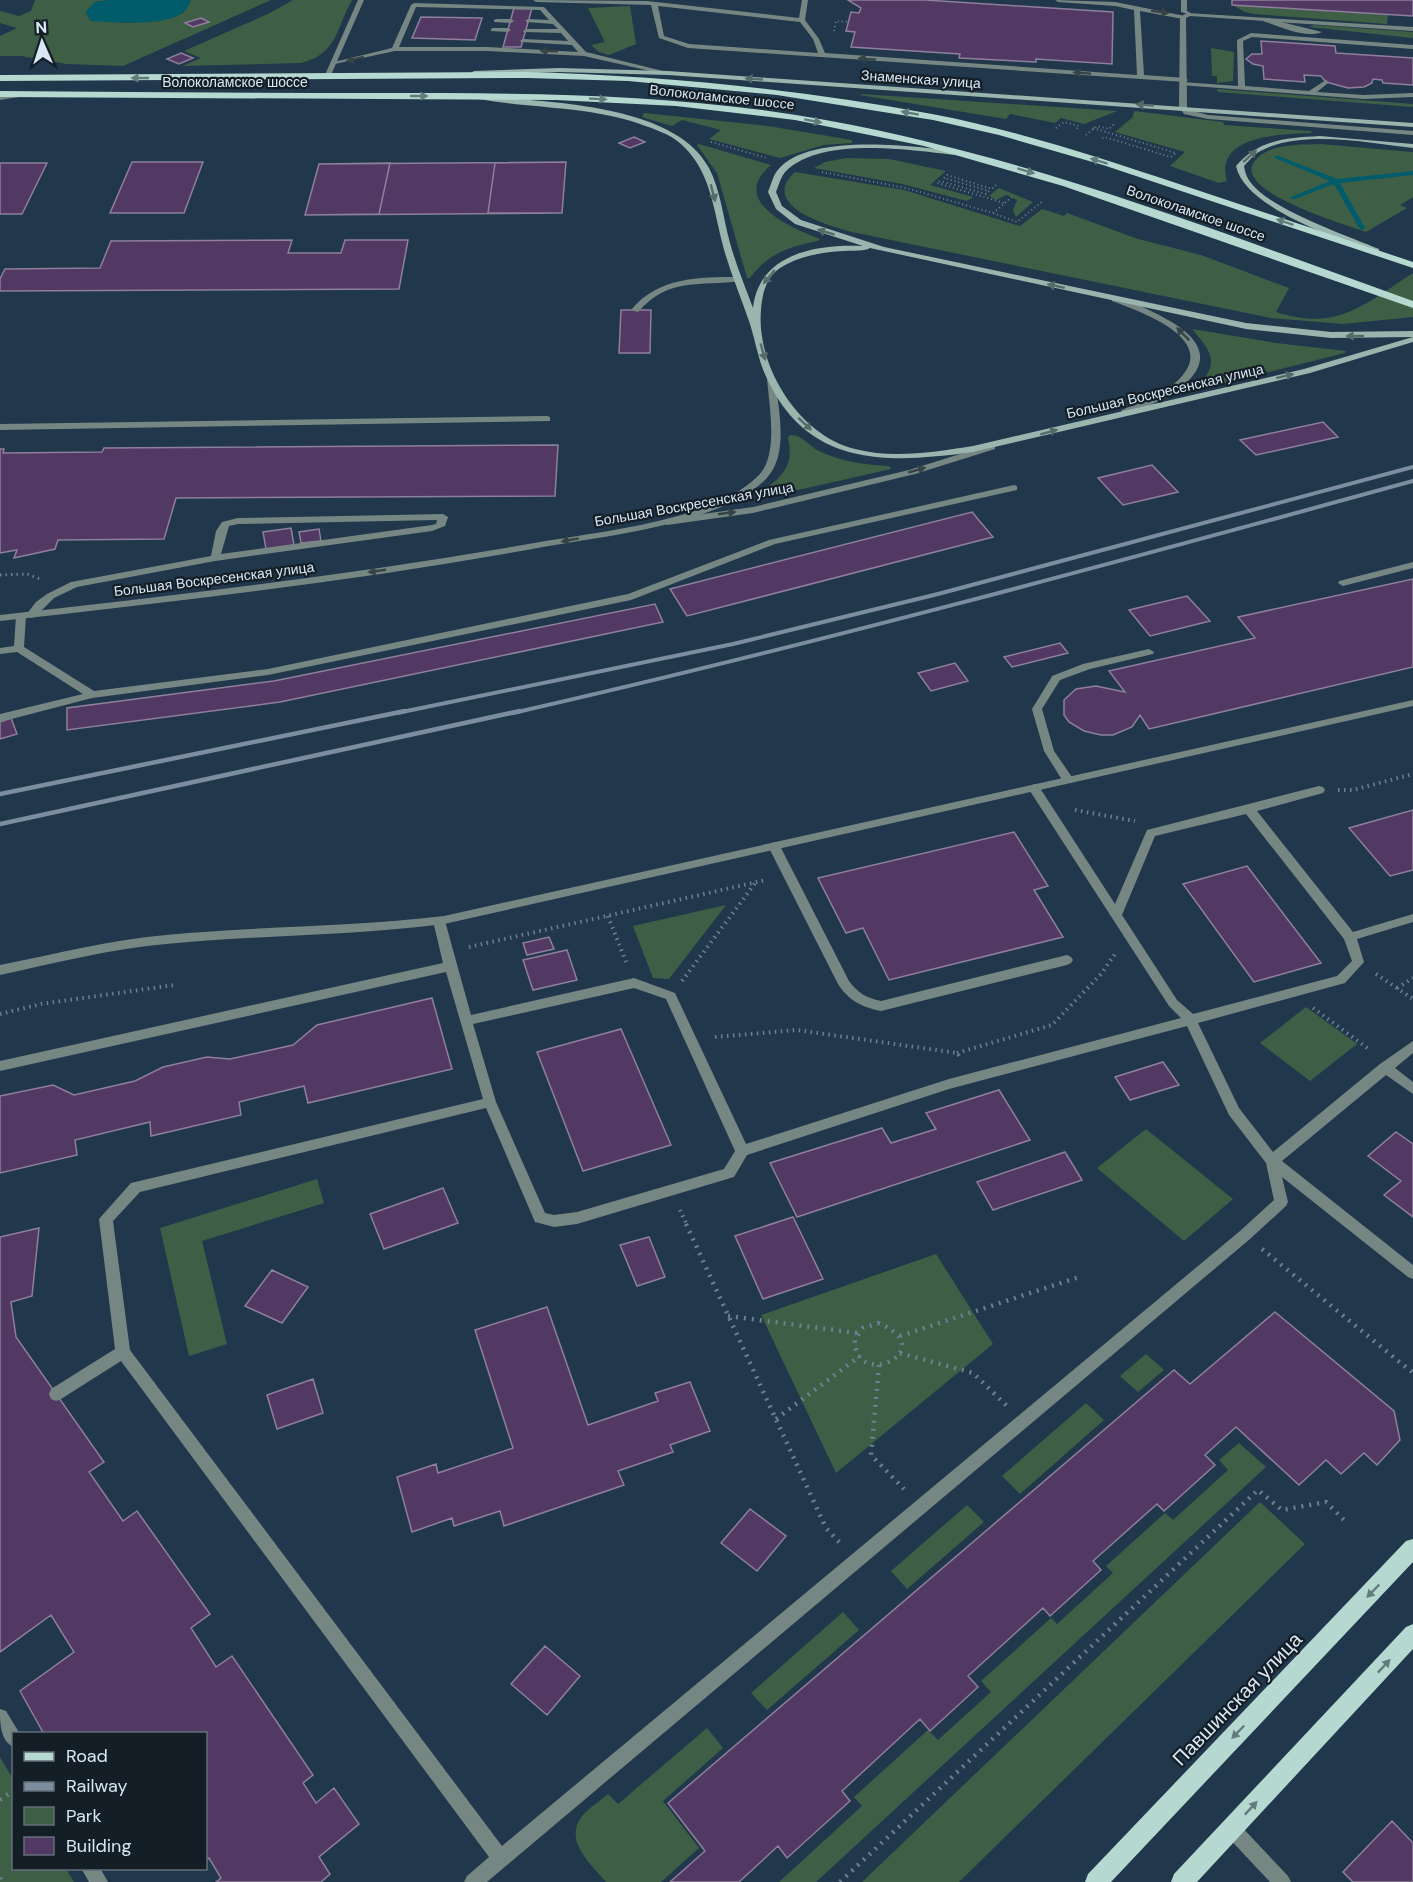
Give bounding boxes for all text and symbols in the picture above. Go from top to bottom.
one-way arrow [1151,8,1170,17]
north arrow [12,12,72,72]
text: N [35,17,48,38]
one-way arrow [539,46,558,55]
one-way arrow [346,54,364,64]
one-way arrow [857,54,876,63]
street label: Знаменская улица [860,66,982,92]
one-way arrow [1073,68,1092,78]
one-way arrow [131,73,150,83]
street label: Волоколамское шоссе [162,73,308,91]
one-way arrow [745,74,764,84]
street label: Волоколамское шоссе [649,80,796,114]
one-way arrow [410,91,429,101]
one-way arrow [589,95,608,104]
one-way arrow [1136,100,1155,109]
one-way arrow [901,108,920,117]
one-way arrow [804,117,823,126]
one-way arrow [1242,150,1257,163]
one-way arrow [1090,156,1108,165]
one-way arrow [1017,167,1035,176]
street label: Волоколамское шоссе [1124,181,1268,245]
one-way arrow [708,184,718,202]
one-way arrow [1276,217,1294,226]
one-way arrow [817,227,835,236]
one-way arrow [762,269,775,285]
one-way arrow [1047,281,1066,290]
one-way arrow [1176,327,1190,342]
one-way arrow [1345,331,1364,340]
one-way arrow [759,343,768,361]
street label: Большая Воскресенская улица [1065,359,1266,422]
one-way arrow [1276,371,1294,381]
one-way arrow [798,417,813,431]
one-way arrow [1040,427,1058,436]
one-way arrow [908,465,926,474]
street label: Большая Воскресенская улица [593,478,795,530]
one-way arrow [717,509,736,518]
one-way arrow [560,535,579,544]
street label: Большая Воскресенская улица [113,558,315,600]
one-way arrow [368,566,387,575]
one-way arrow [1366,1583,1380,1597]
street label: Павшинская улица [1167,1626,1308,1771]
one-way arrow [1376,1659,1390,1673]
one-way arrow [1232,1725,1246,1739]
legend [12,1732,207,1870]
text: Road [66,1744,108,1768]
text: Railway [66,1774,128,1798]
one-way arrow [1243,1802,1257,1816]
text: Park [66,1804,102,1828]
text: Building [66,1834,131,1858]

